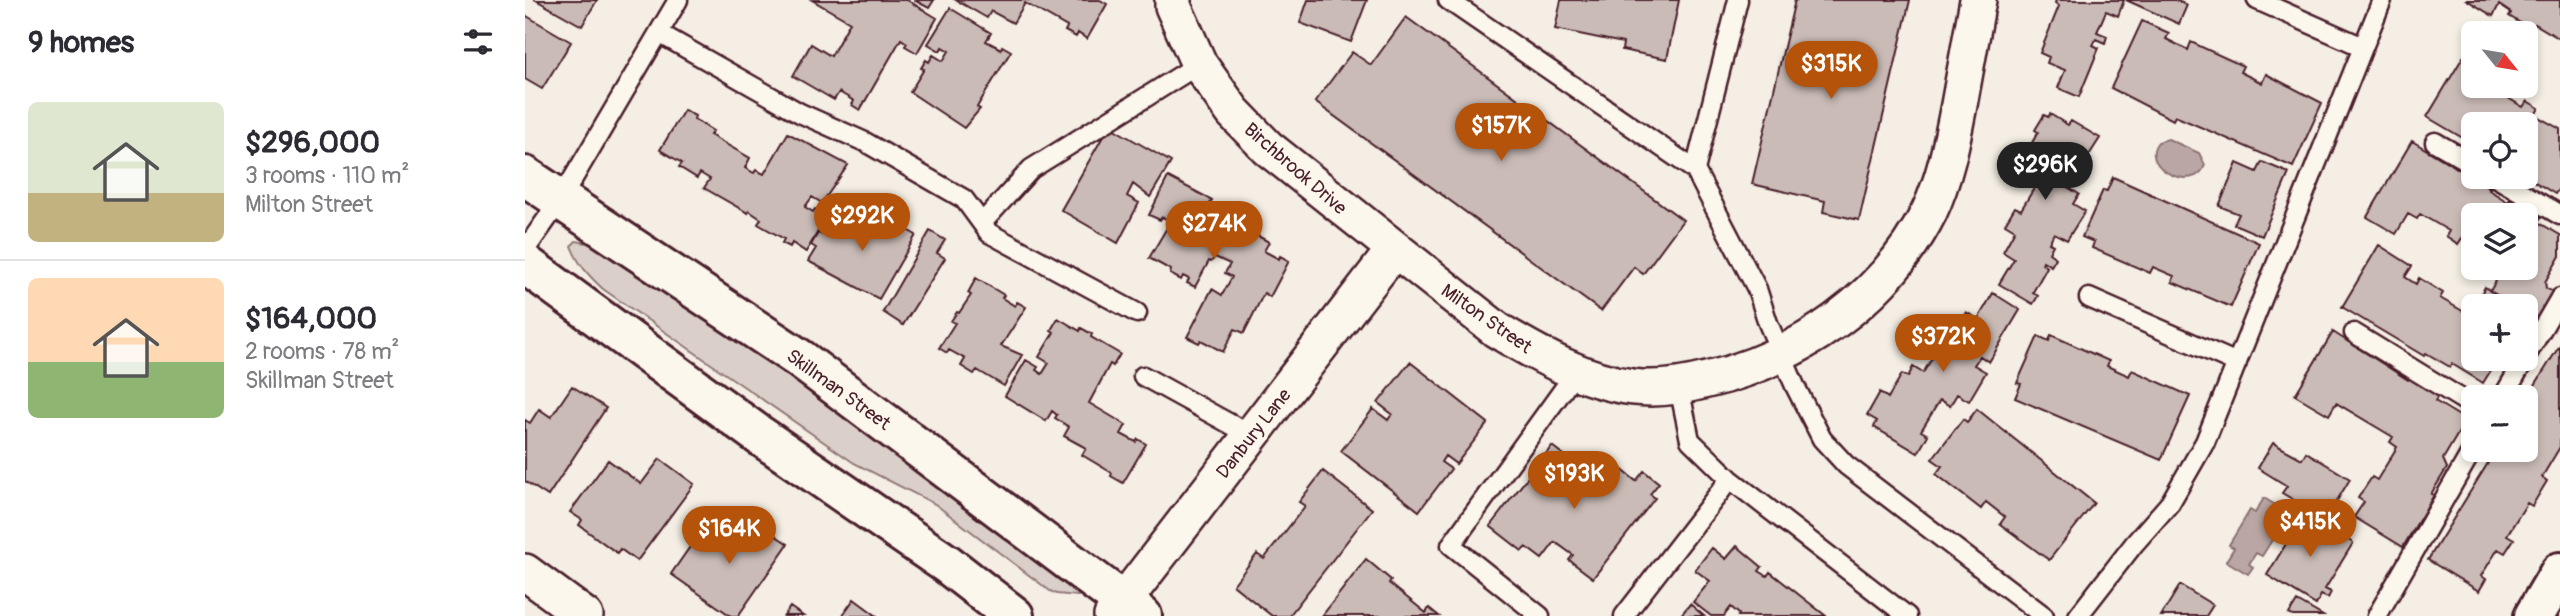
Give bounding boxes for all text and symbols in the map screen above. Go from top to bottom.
north arrow [2461,21,2537,98]
map controls [2461,21,2538,462]
icon: filters [459,23,497,61]
text: 9 homes [28,24,134,61]
pin: $315K [1782,42,1880,101]
text: $315K [1801,49,1861,78]
pin: $157K [1452,104,1550,163]
text: $157K [1471,111,1531,140]
button: locate [2461,112,2538,189]
street label: Birchbrook Drive [1239,118,1352,220]
text: $296,000 [245,124,380,161]
icon: home [84,130,168,214]
pin: $296K [1996,142,2094,202]
text: $296K [2013,150,2077,179]
text: 3 rooms · 110 m² [245,161,409,190]
text: Milton Street [245,190,373,219]
pin: $292K [813,194,911,253]
text: $292K [830,201,894,230]
pin: $274K [1165,202,1263,261]
button: layers [2461,203,2538,280]
text: $274K [1182,209,1246,238]
street label: Milton Street [1436,279,1537,359]
button: + [2461,294,2538,371]
text: $164,000 [245,300,377,337]
icon: home [84,306,168,390]
pin: $372K [1894,314,1992,374]
text: $372K [1911,322,1975,351]
text: 2 rooms · 78 m² [245,337,399,366]
street label: Skillman Street [782,344,895,436]
text: Skillman Street [245,366,394,395]
street label: Danbury Lane [1211,383,1297,484]
button: − [2461,385,2538,462]
pin: $193K [1525,452,1623,511]
text: $193K [1544,459,1604,488]
pin: $415K [2261,500,2359,559]
pin: $164K [680,506,778,566]
text: $415K [2279,507,2341,536]
text: $164K [698,514,760,543]

